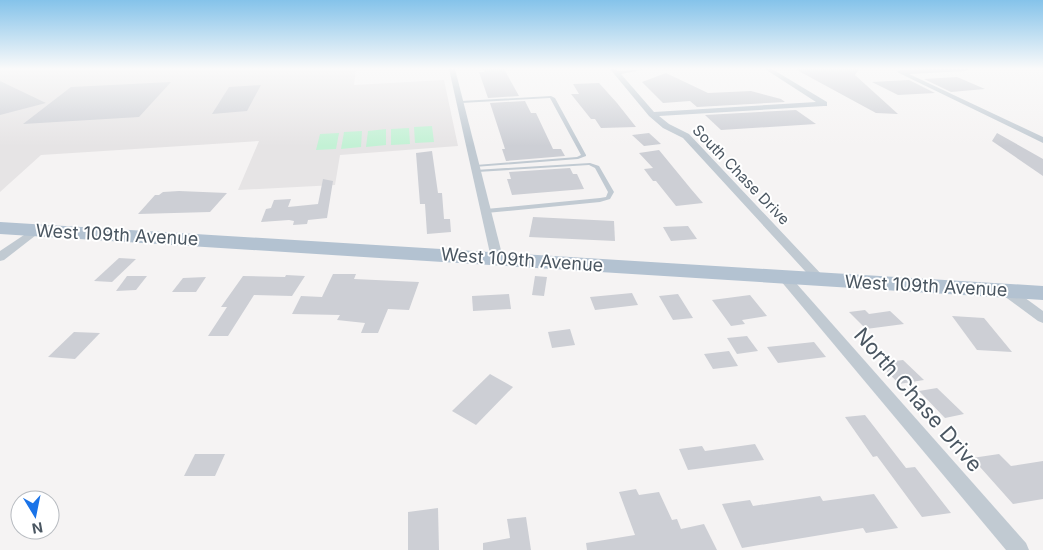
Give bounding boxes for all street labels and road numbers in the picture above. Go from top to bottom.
street label: South Chase Drive [689,121,794,229]
street label: West 109th Avenue [35,220,199,249]
street label: West 109th Avenue [440,243,604,276]
street label: West 109th Avenue [844,271,1008,300]
street label: North Chase Drive [849,323,988,477]

